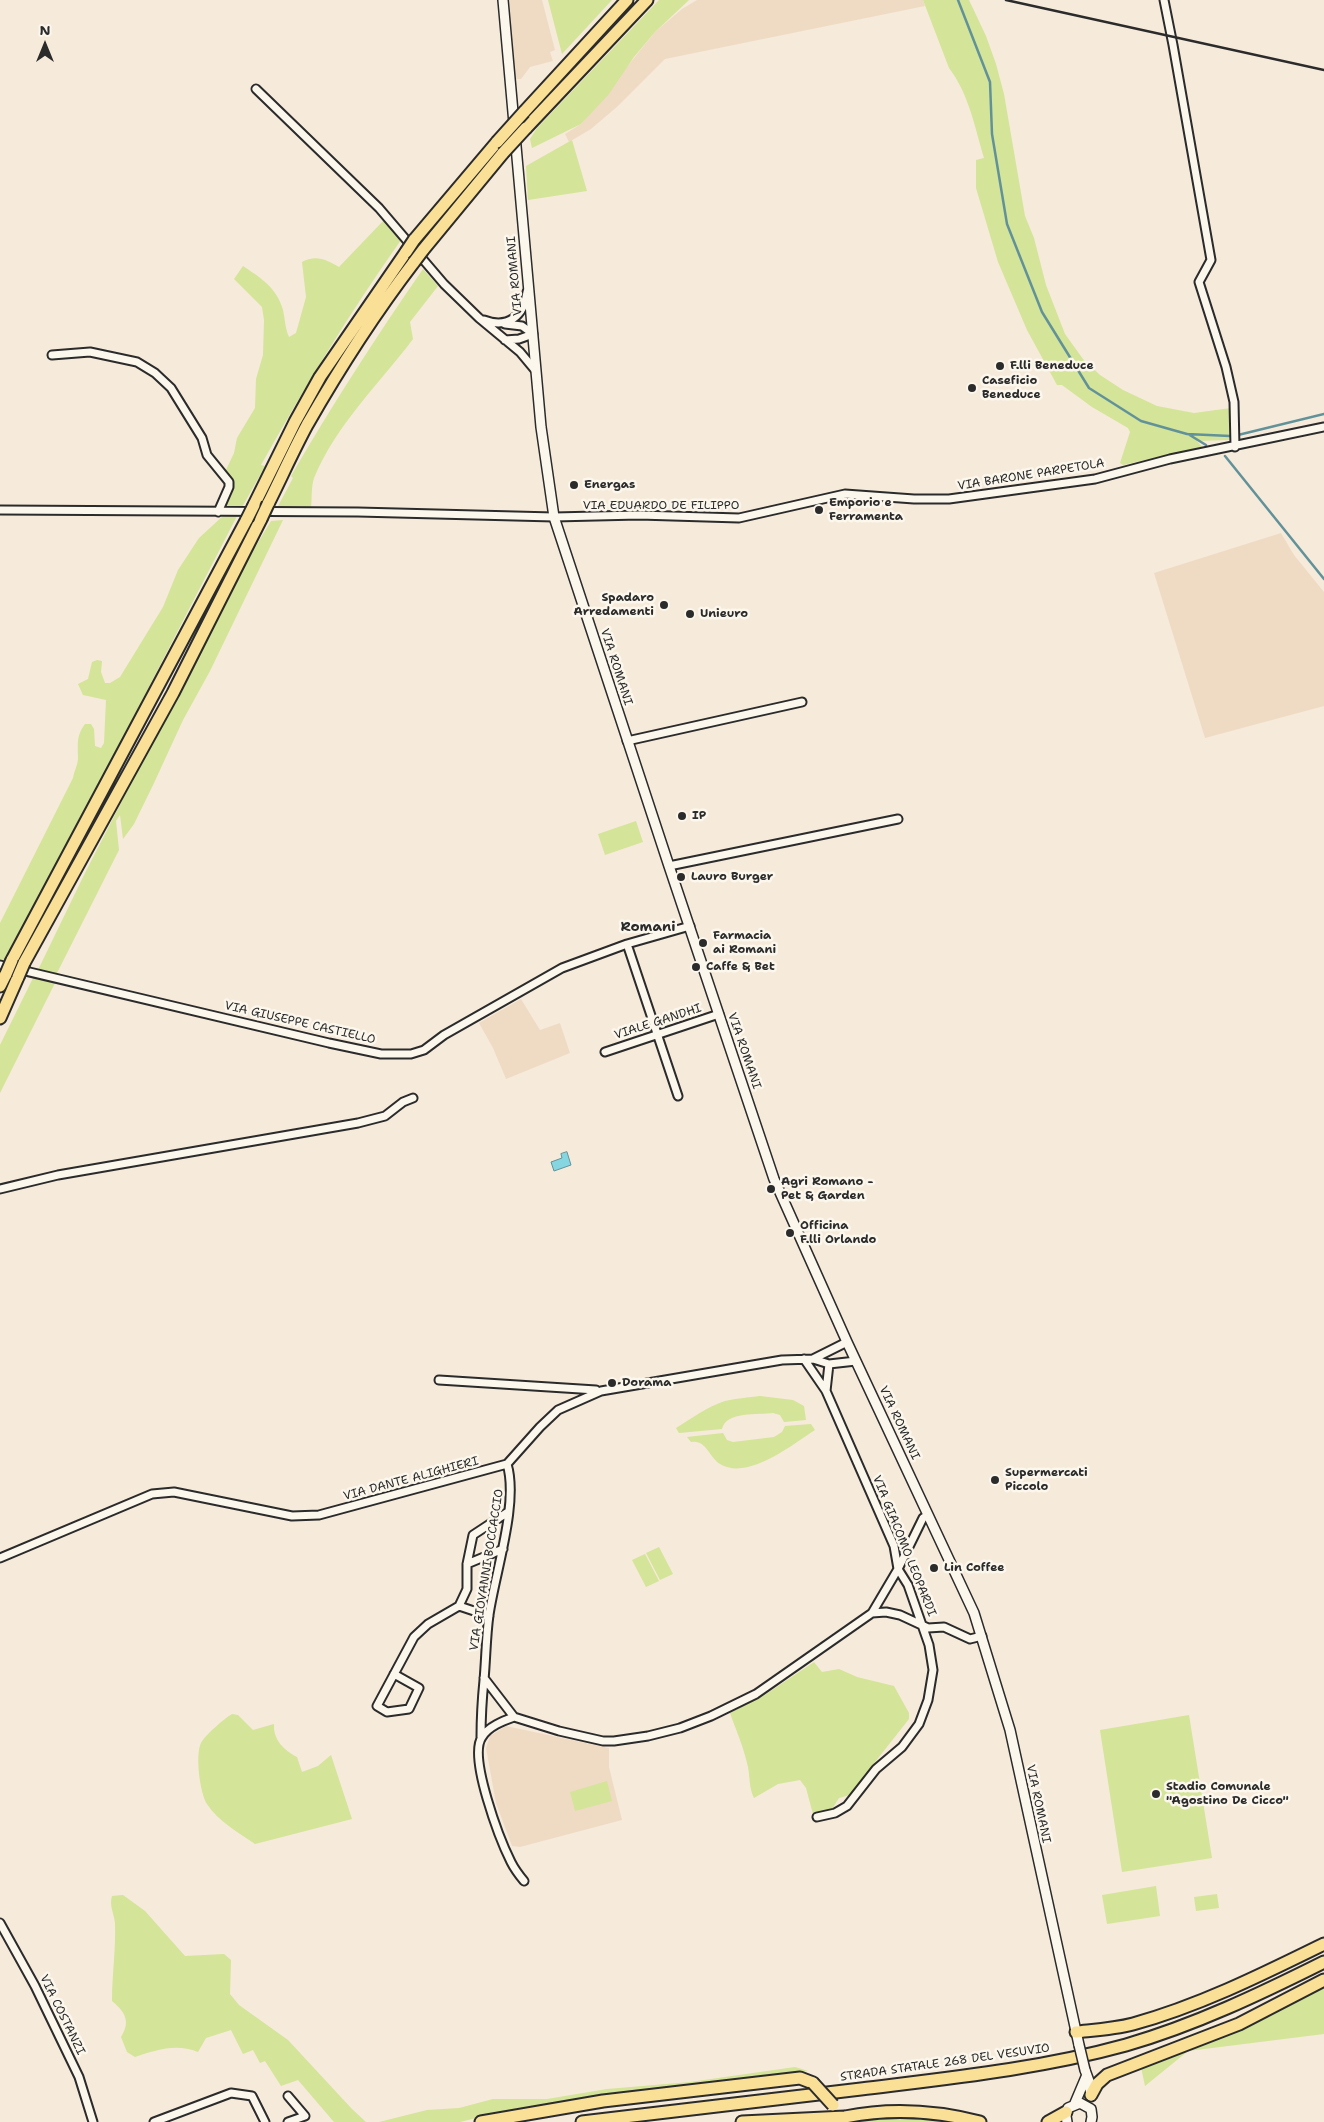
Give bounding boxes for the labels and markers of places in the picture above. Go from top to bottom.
place label: F.lli Beneduce [1010,359,1094,373]
marker: F.lli Beneduce [994,360,1006,372]
place label: Caseficio Beneduce [982,374,1041,402]
marker: Caseficio Beneduce [966,382,978,394]
place label: Energas [584,478,635,492]
marker: Energas [568,479,580,491]
place label: Emporio e Ferramenta [829,496,903,524]
marker: Emporio e Ferramenta [813,504,825,516]
place label: Spadaro Arredamenti [574,591,654,619]
marker: Spadaro Arredamenti [658,599,670,611]
place label: Unieuro [700,607,748,621]
marker: Unieuro [684,608,696,620]
place label: IP [692,809,706,823]
marker: IP [676,810,688,822]
place label: Lauro Burger [691,870,773,884]
marker: Lauro Burger [675,871,687,883]
place label: Farmacia ai Romani [713,929,776,957]
marker: Farmacia ai Romani [697,937,709,949]
place label: Caffe & Bet [706,960,775,974]
marker: Caffe & Bet [690,961,702,973]
place label: Agri Romano - Pet & Garden [781,1175,874,1203]
marker: Agri Romano - Pet & Garden [765,1183,777,1195]
place label: Officina F.lli Orlando [800,1219,876,1247]
marker: Officina F.lli Orlando [784,1227,796,1239]
place label: Dorama [622,1376,671,1390]
marker: Dorama [606,1377,618,1389]
place label: Supermercati Piccolo [1005,1466,1088,1494]
marker: Supermercati Piccolo [989,1474,1001,1486]
place label: Lin Coffee [944,1561,1004,1575]
marker: Lin Coffee [928,1562,940,1574]
place label: Stadio Comunale "Agostino De Cicco" [1166,1780,1289,1808]
marker: Stadio Comunale "Agostino De Cicco" [1150,1788,1162,1800]

